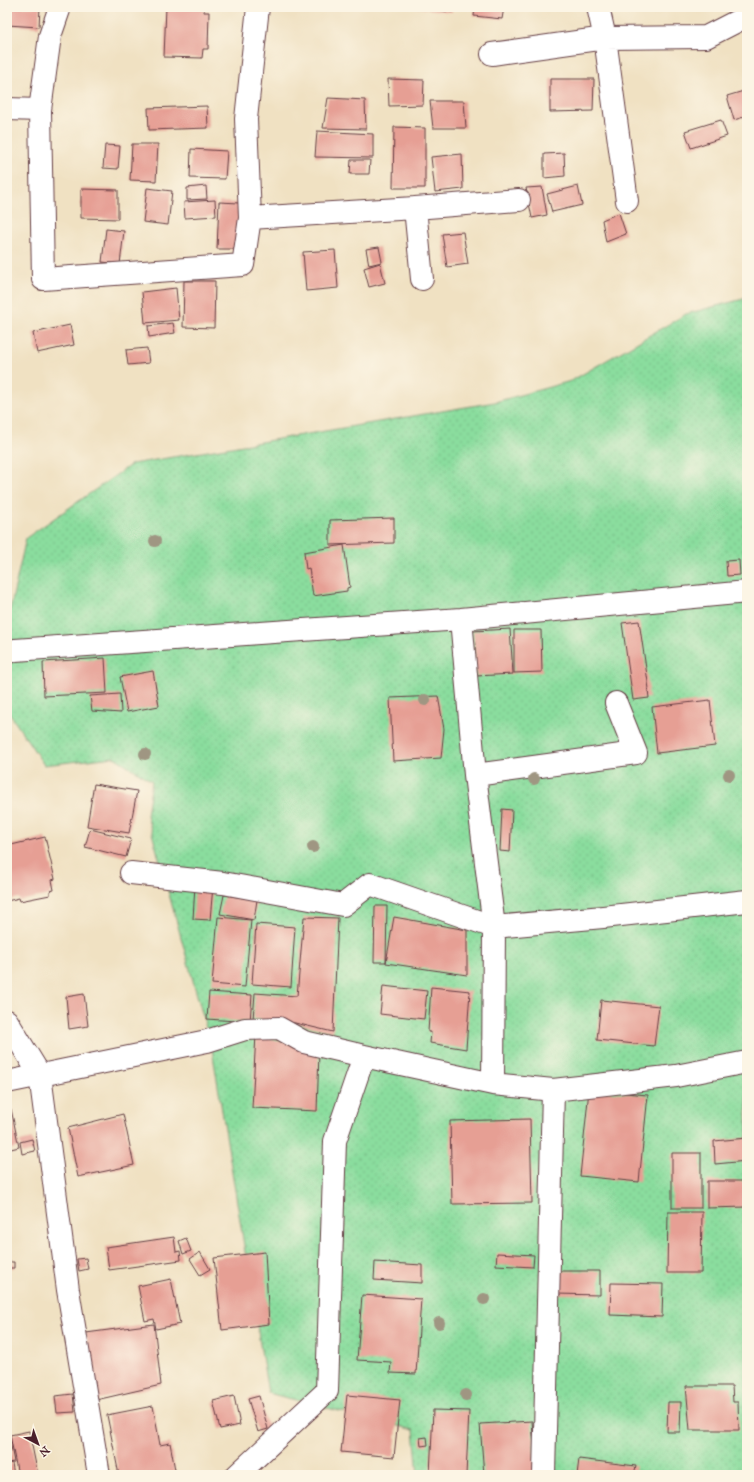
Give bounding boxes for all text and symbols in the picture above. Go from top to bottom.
north arrow [18,1424,58,1464]
text: N [36,1443,52,1460]

